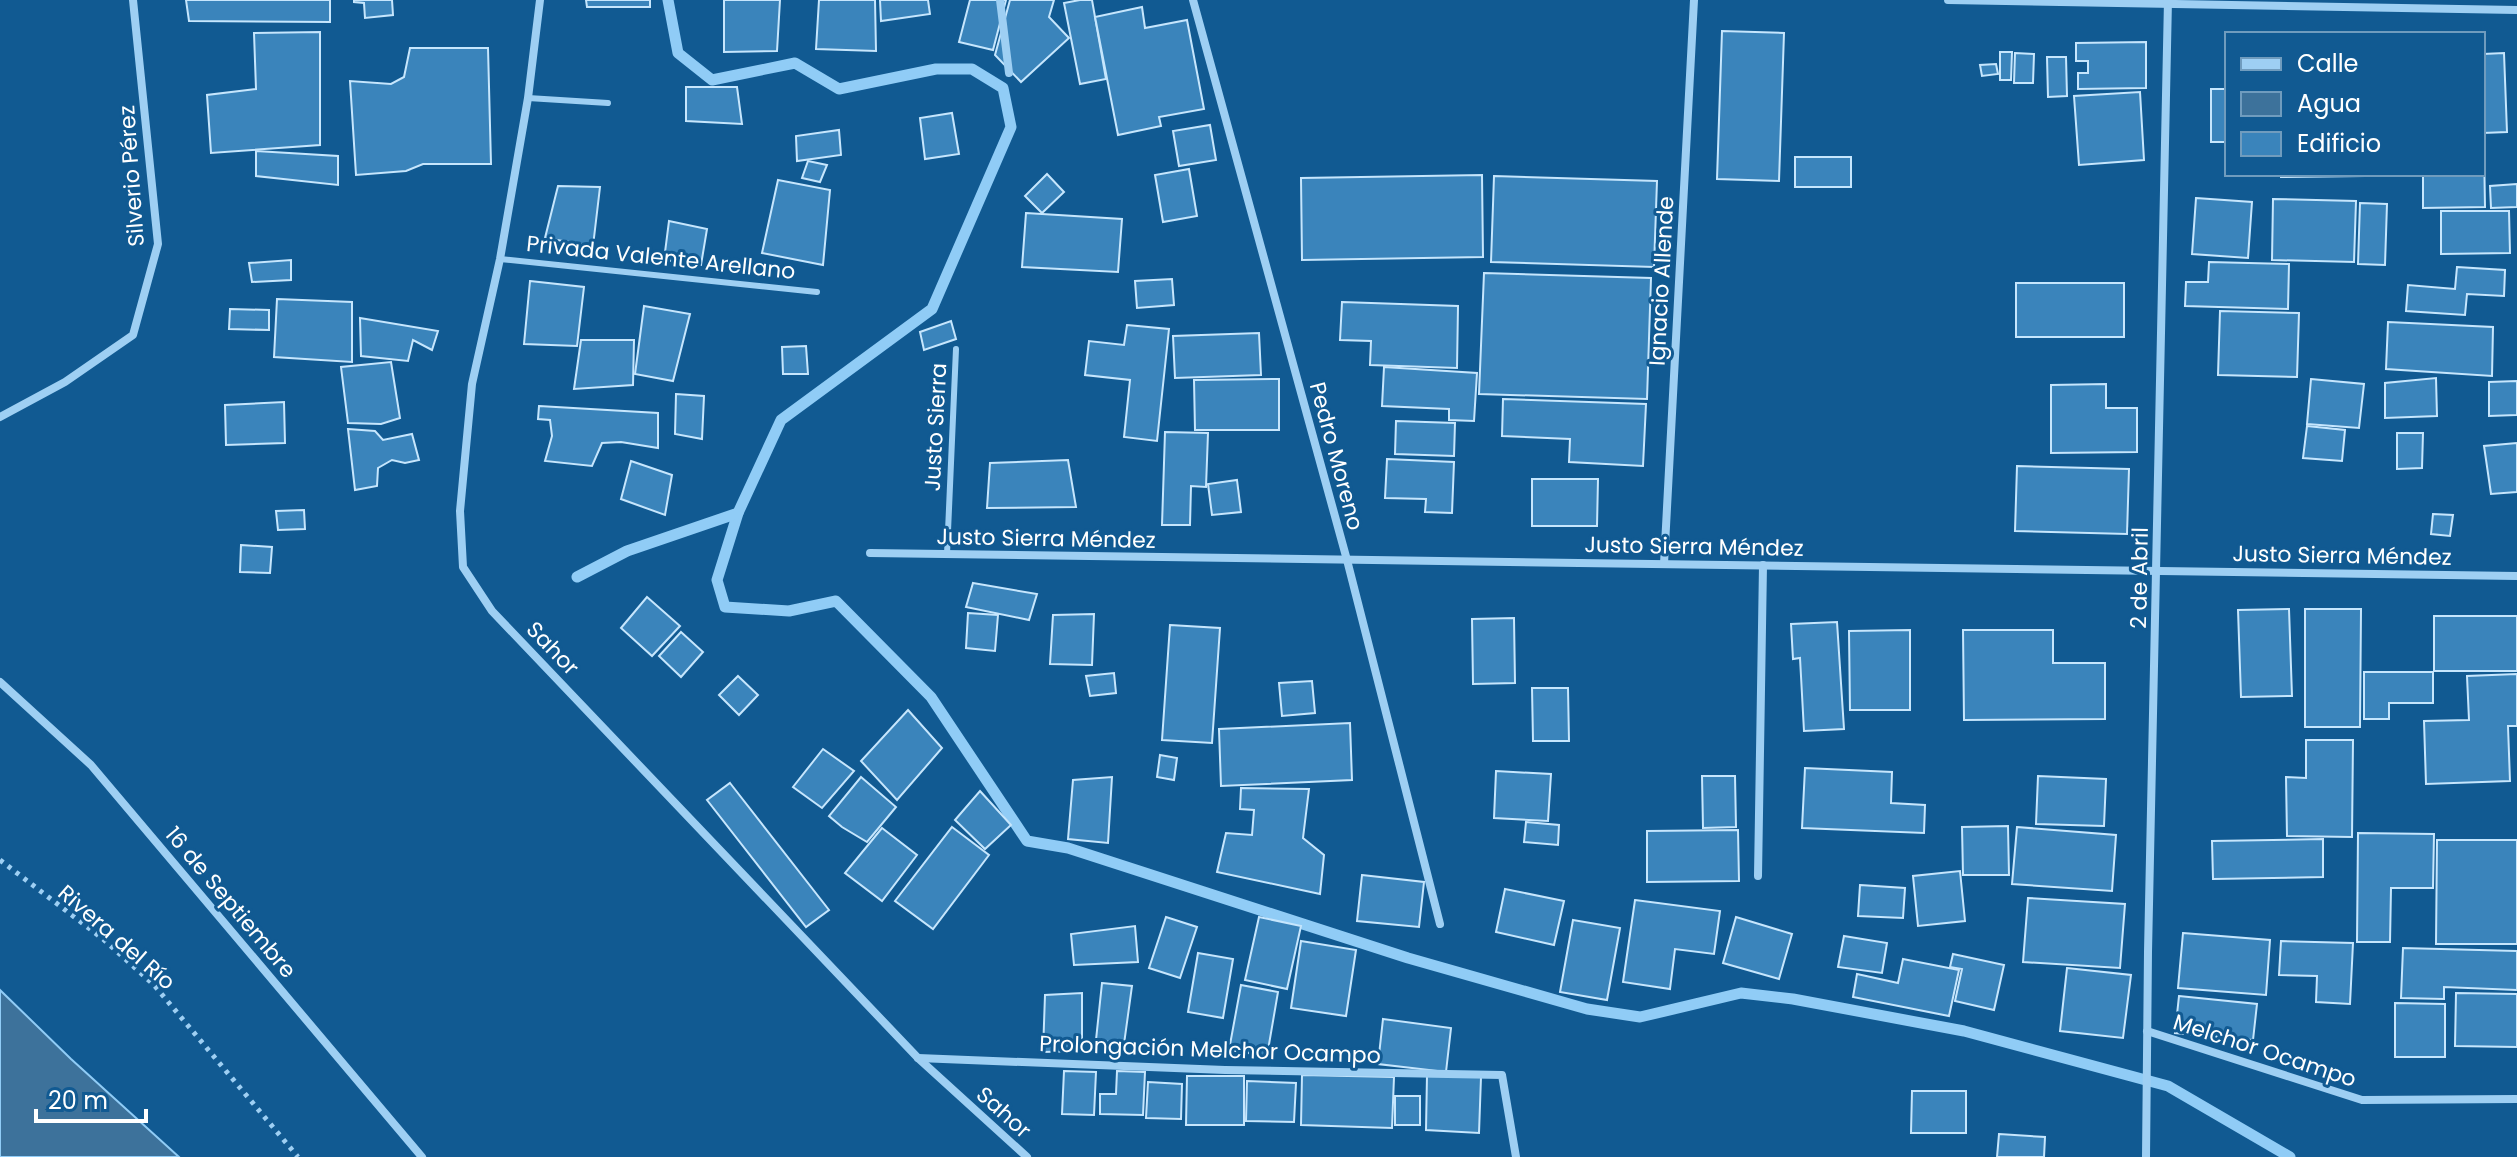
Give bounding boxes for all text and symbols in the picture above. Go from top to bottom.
legend [2225,32,2485,176]
text: Calle [2297,47,2358,80]
text: Agua [2297,87,2361,120]
street label: Silverio Pérez [111,104,152,248]
text: Edificio [2297,127,2381,160]
street label: Ignacio Allende [1642,195,1681,367]
street label: Privada Valente Arellano [525,228,797,287]
street label: Justo Sierra [917,362,954,492]
street label: Pedro Moreno [1302,378,1371,534]
street label: Justo Sierra Méndez [936,521,1156,556]
street label: 2 de Abril [2123,527,2156,629]
street label: Justo Sierra Méndez [1584,529,1804,564]
street label: Justo Sierra Méndez [2232,538,2452,573]
street label: Sahor [519,615,586,682]
street label: 16 de Septiembre [158,820,303,985]
street label: Rivera del Río [51,878,182,997]
street label: Melchor Ocampo [2169,1006,2360,1095]
street label: Prolongación Melchor Ocampo [1039,1028,1381,1071]
scale bar [36,1073,146,1123]
street label: Sahor [969,1079,1038,1145]
text: 20 m [48,1084,108,1117]

